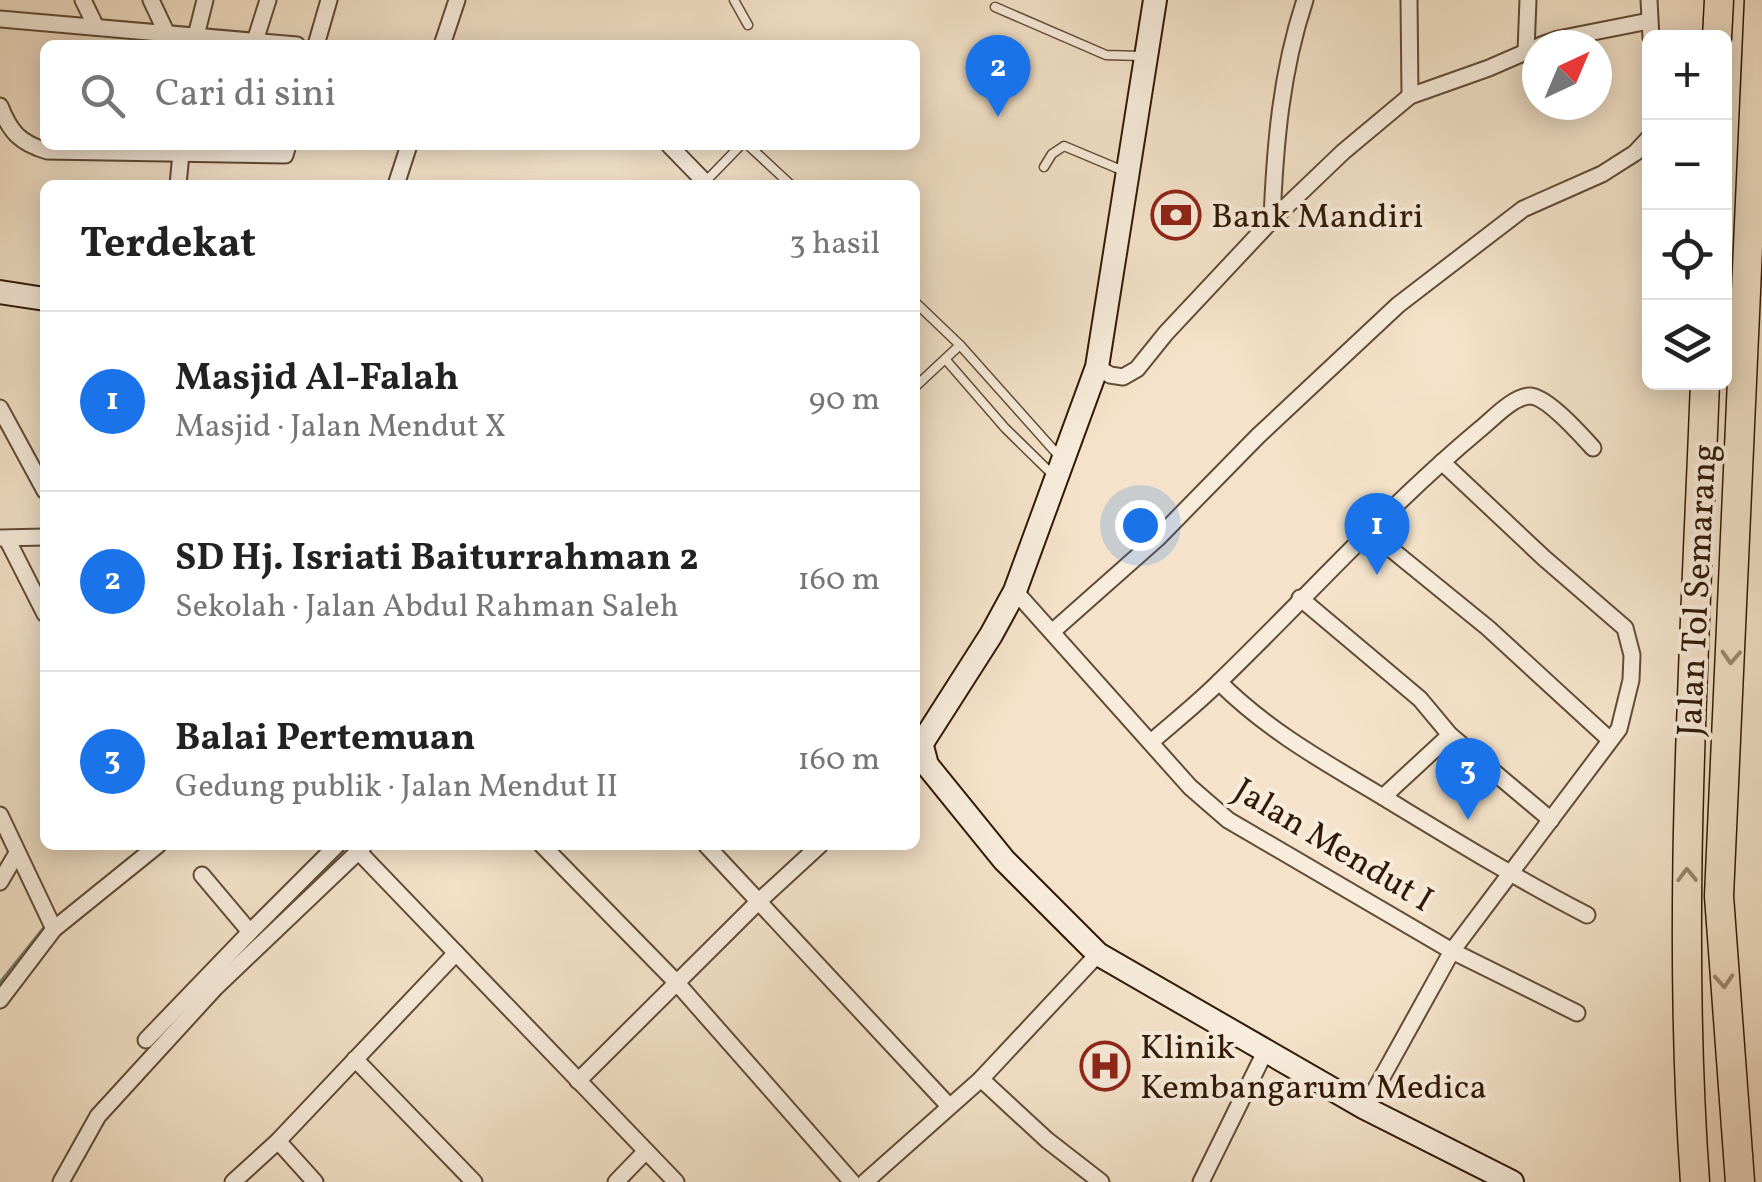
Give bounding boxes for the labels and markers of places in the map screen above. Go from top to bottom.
pin: 2 [966,34,1030,117]
bank icon: Bank Mandiri [1150,189,1202,241]
place label: Bank Mandiri [1211,194,1424,242]
pin: 1 [1344,492,1410,575]
pin: 3 [1436,738,1500,820]
place label: Klinik Kembangarum Medica [1140,1025,1487,1113]
hospital icon: Klinik Kembangarum Medica [1079,1040,1131,1092]

